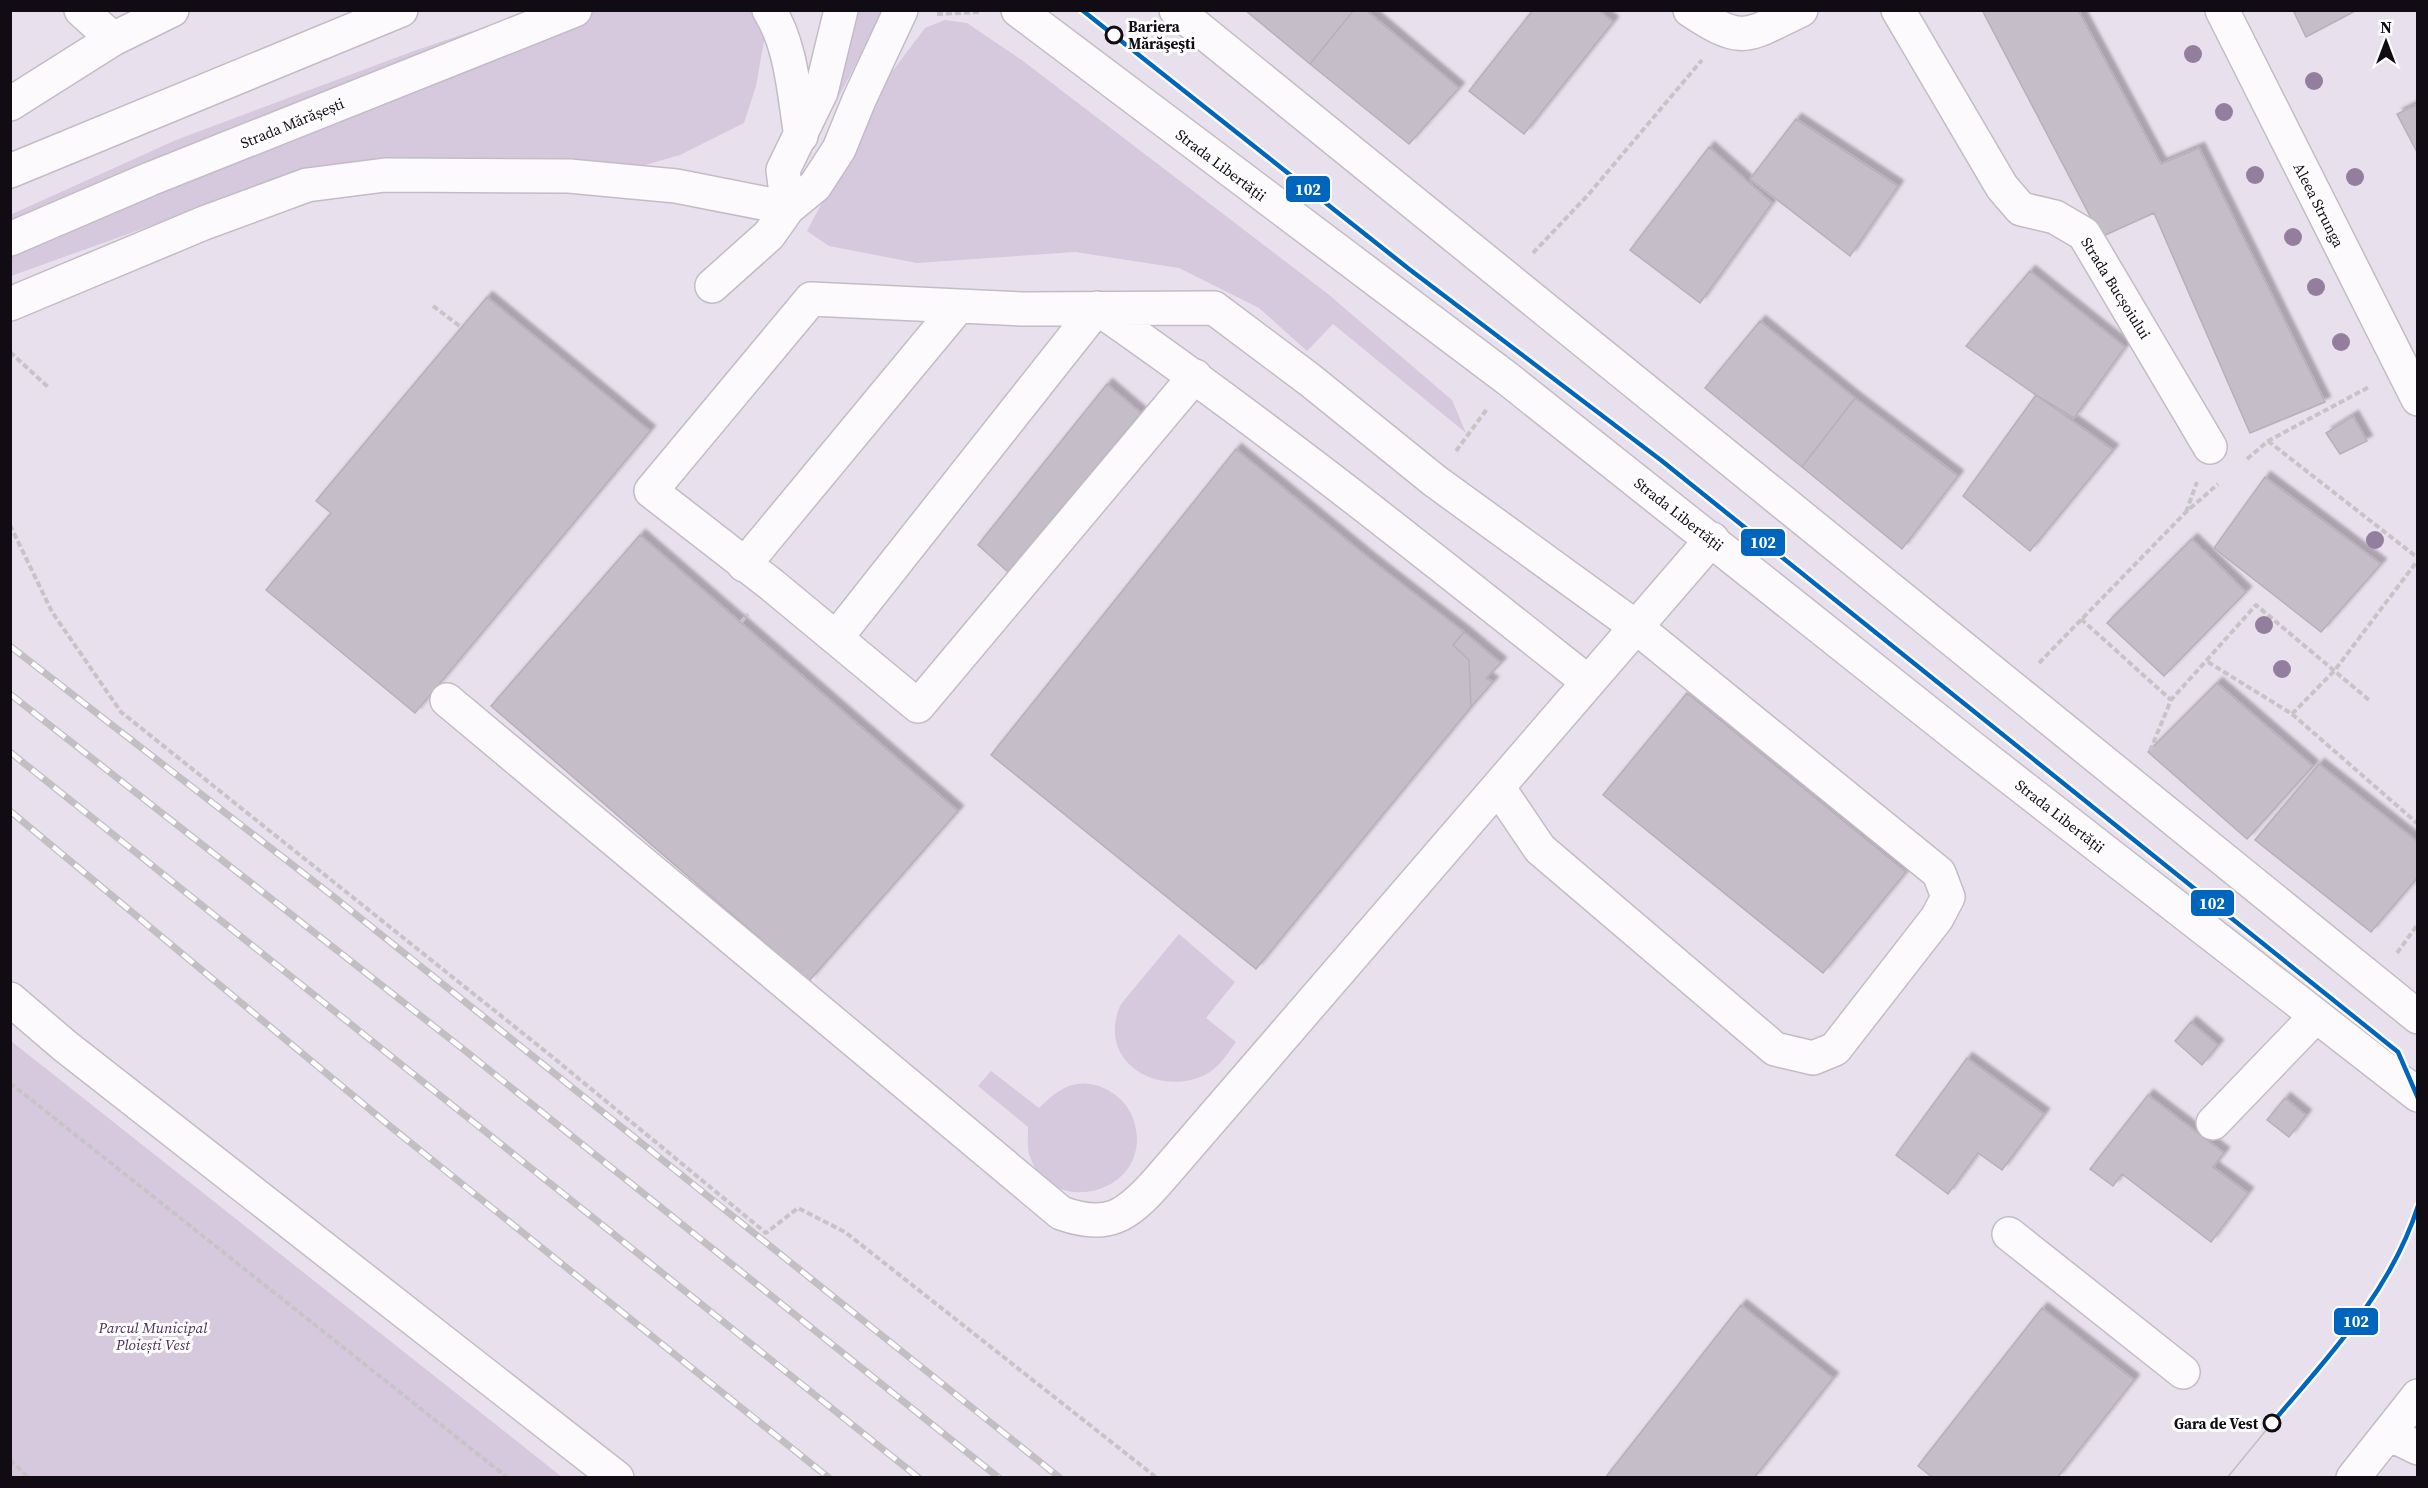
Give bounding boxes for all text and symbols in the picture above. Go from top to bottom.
north arrow [2356,12,2416,72]
place label: Bariera Mărăşeşti [1128,16,1195,54]
text: N [2380,16,2392,38]
marker: Bariera Mărăşeşti [1105,26,1123,44]
street label: Strada Mărășești [237,93,347,153]
street label: Strada Libertății [1171,124,1271,206]
street label: Aleea Strunga [2289,159,2349,251]
line badge: 102 [1285,175,1331,203]
text: 102 [1295,178,1321,200]
street label: Strada Bucșoiului [2076,233,2156,343]
street label: Strada Libertății [1630,472,1728,556]
line badge: 102 [1740,528,1786,557]
text: 102 [1750,531,1776,553]
street label: Strada Libertății [2011,774,2109,858]
line badge: 102 [2190,889,2235,917]
text: 102 [2199,892,2225,914]
line badge: 102 [2333,1307,2379,1336]
text: 102 [2343,1310,2369,1332]
park label: Parcul Municipal Ploiești Vest [98,1317,208,1355]
place label: Gara de Vest [2174,1413,2259,1434]
marker: Gara de Vest [2263,1414,2281,1432]

